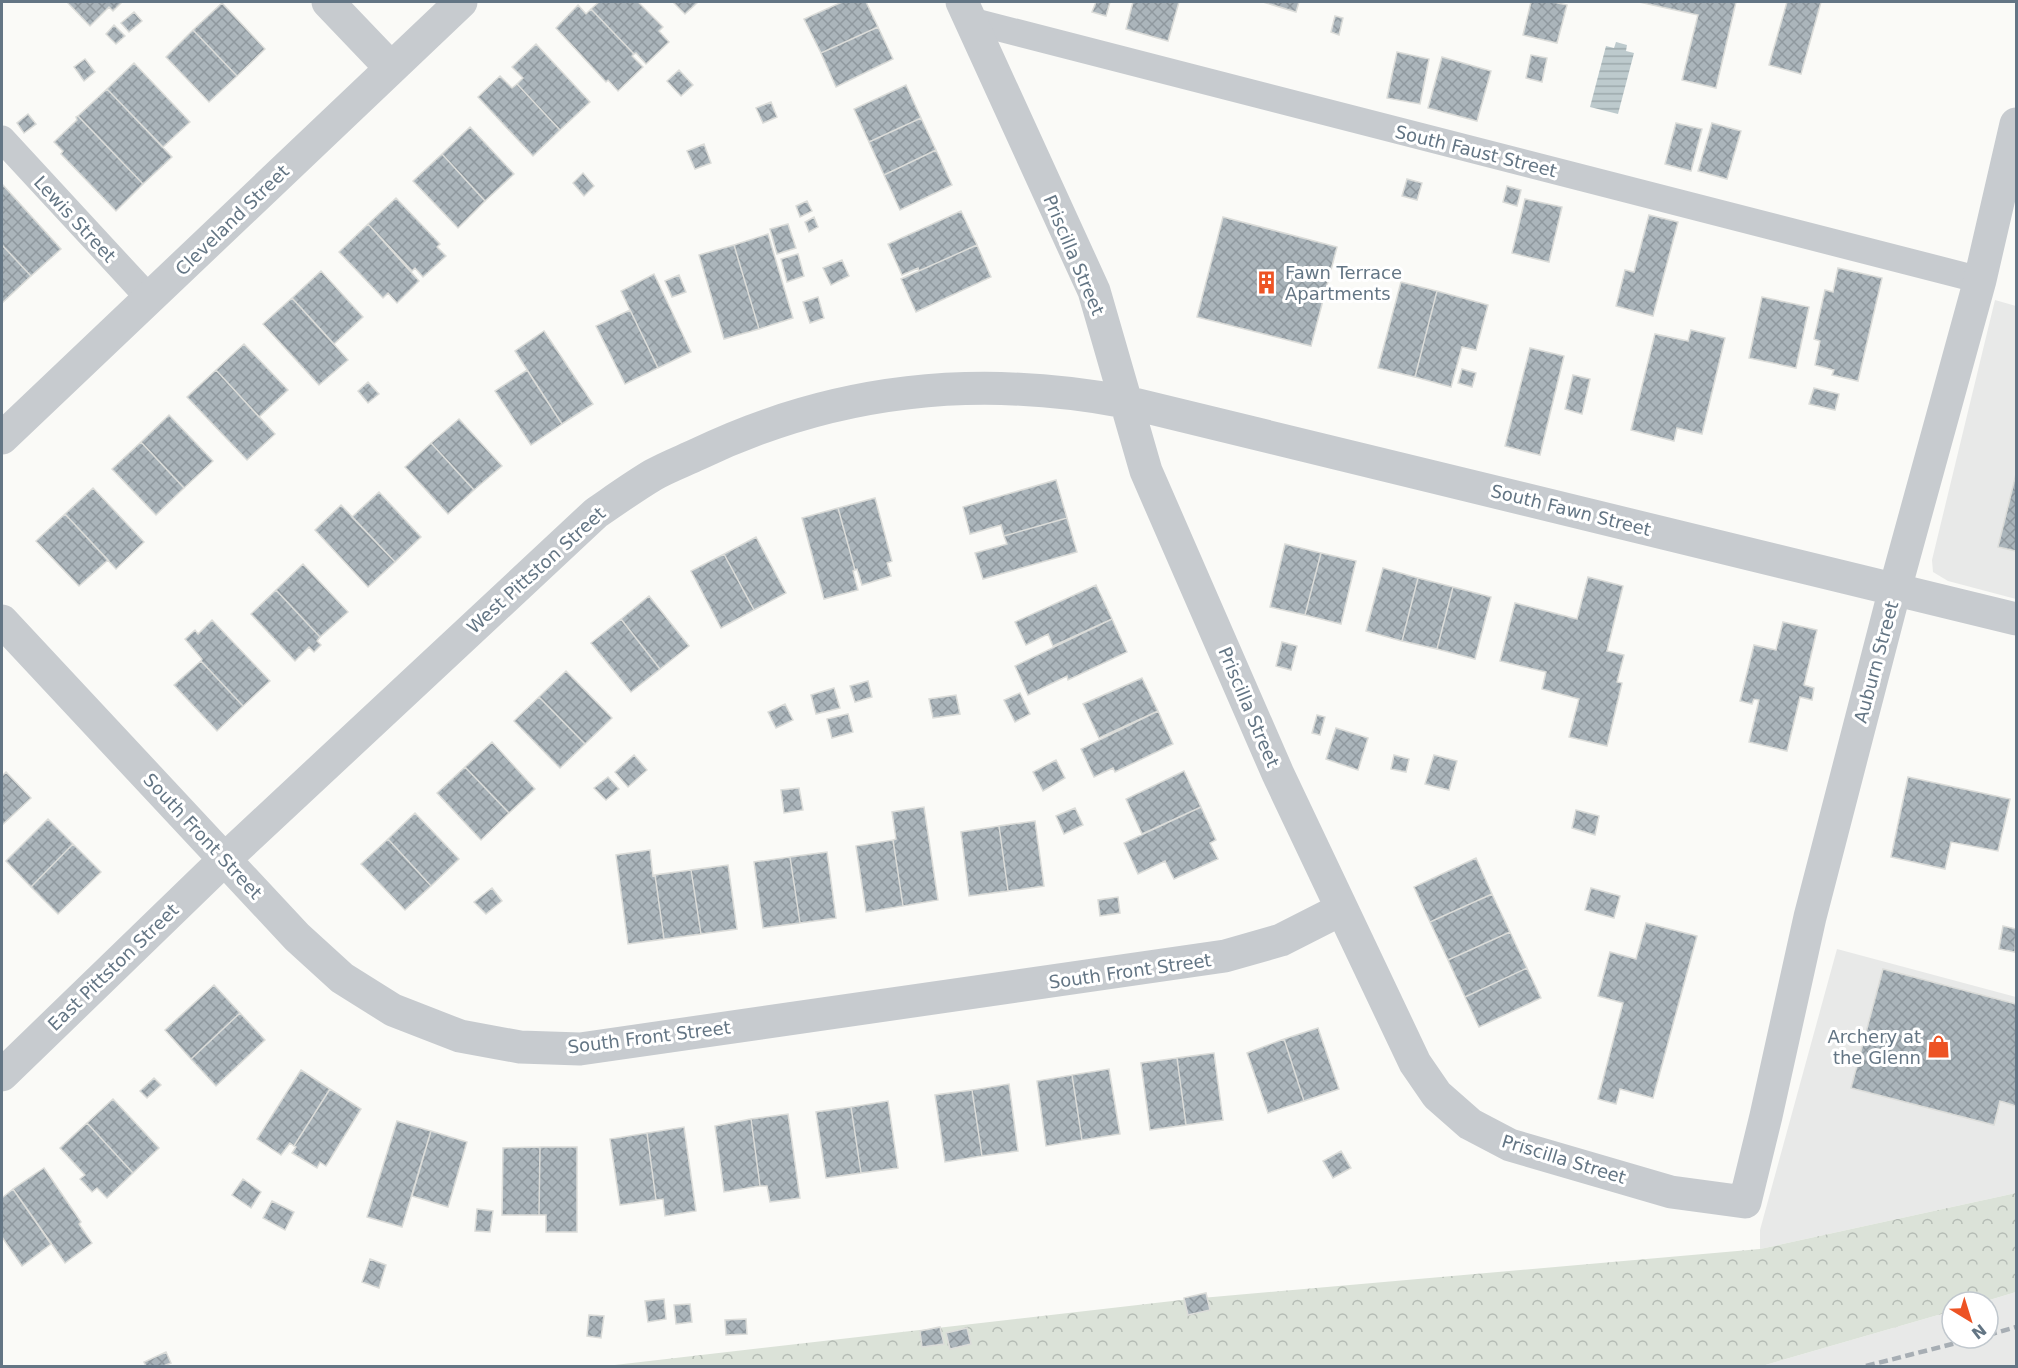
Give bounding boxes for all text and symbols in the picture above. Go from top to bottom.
street label: South Faust Street [1393,121,1559,181]
street label: Cleveland Street [171,160,293,280]
street label: Lewis Street [30,172,120,266]
street label: Priscilla Street [1039,192,1109,318]
place label: Fawn Terrace Apartments [1285,262,1402,304]
building icon: Fawn Terrace Apartments [1254,269,1280,295]
street label: South Fawn Street [1489,480,1653,540]
street label: West Pittston Street [463,502,609,638]
street label: Auburn Street [1850,599,1902,725]
street label: Priscilla Street [1214,644,1284,770]
street label: South Front Street [139,769,267,903]
street label: East Pittston Street [43,899,183,1035]
street label: South Front Street [1047,949,1213,993]
street label: South Front Street [566,1017,732,1057]
place label: Archery at the Glenn [1827,1026,1921,1068]
shop icon: Archery at the Glenn [1926,1033,1952,1059]
street label: Priscilla Street [1499,1130,1629,1188]
north arrow [1940,1290,2000,1350]
text: N [1968,1320,1990,1343]

